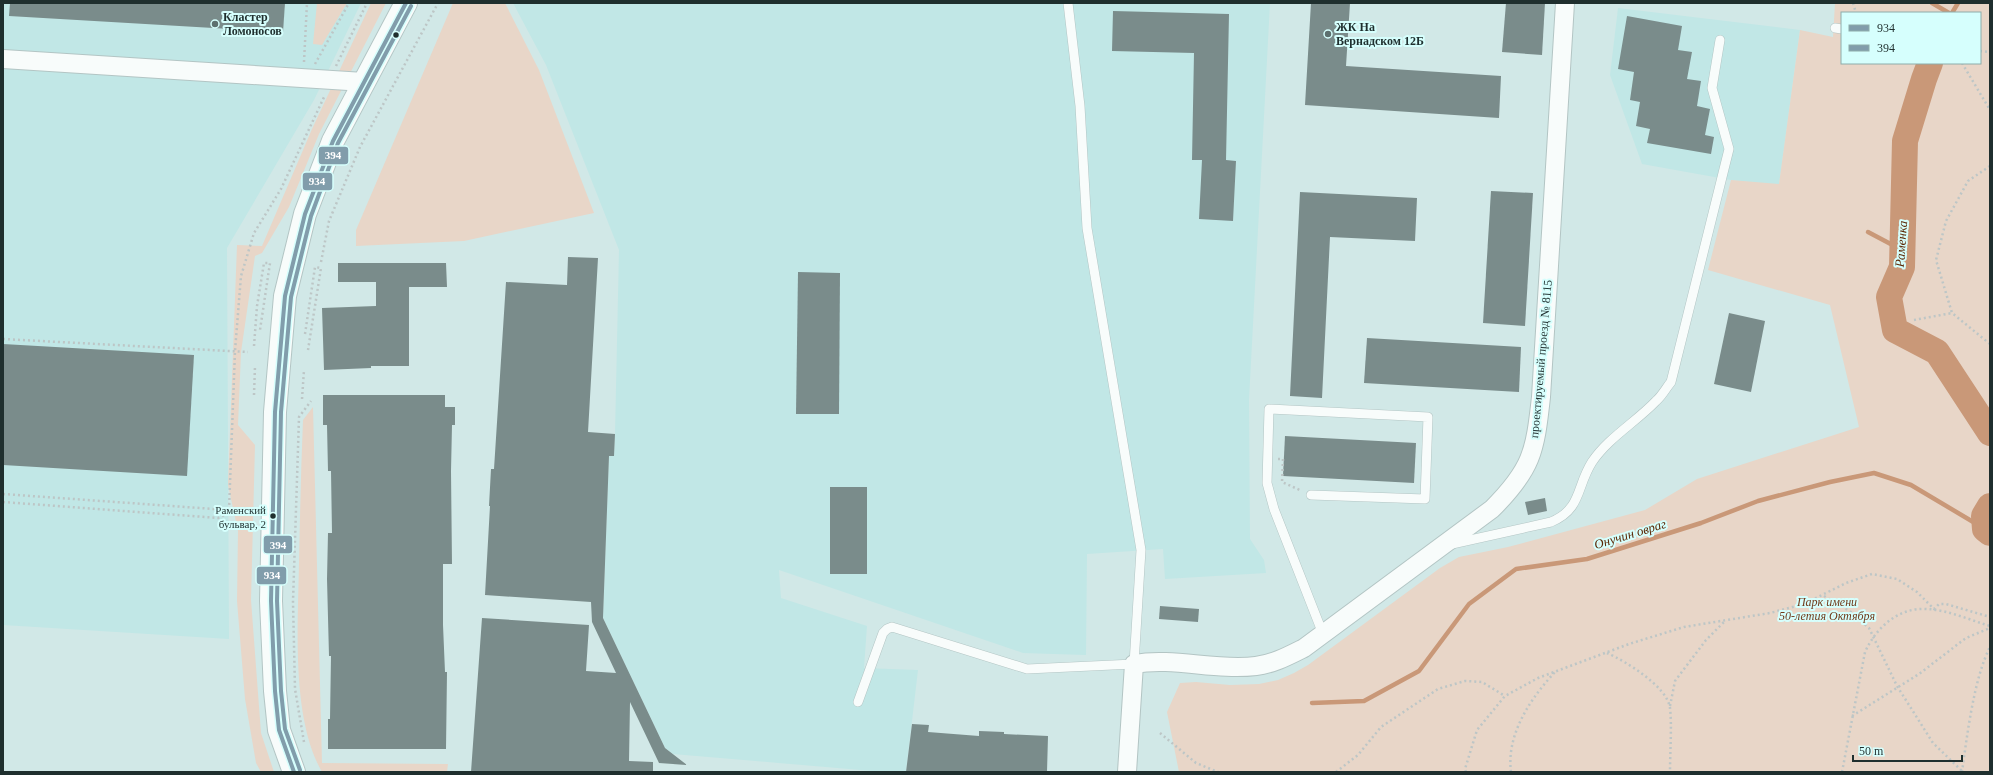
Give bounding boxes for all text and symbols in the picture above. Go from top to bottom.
place label: Кластер Ломоносов [223,10,282,38]
legend [1841,12,1981,64]
marker: Кластер Ломоносов [210,19,220,29]
place label: ЖК На Вернадском 12Б [1336,20,1424,48]
text: 934 [1877,21,1895,35]
marker: ЖК На Вернадском 12Б [1323,29,1333,39]
unlabelled marker [391,30,401,40]
text: 394 [1877,41,1895,55]
line badge: 394 [318,146,349,165]
text: 394 [325,149,342,161]
line badge: 934 [302,172,333,191]
text: 934 [309,175,326,187]
water label: Раменка [1892,220,1910,269]
street label: проектируемый проезд № 8115 [1527,279,1555,439]
place label: Раменский бульвар, 2 [215,504,266,530]
marker: Раменский бульвар, 2 [268,511,278,521]
water label: Онучин овраг [1592,516,1668,552]
line badge: 394 [263,535,293,554]
text: 394 [270,539,287,551]
line badge: 934 [256,566,287,585]
text: 934 [264,569,281,581]
park label: Парк имени 50-летия Октября [1779,595,1875,623]
scale bar [1853,737,1962,763]
text: 50 m [1859,744,1884,758]

